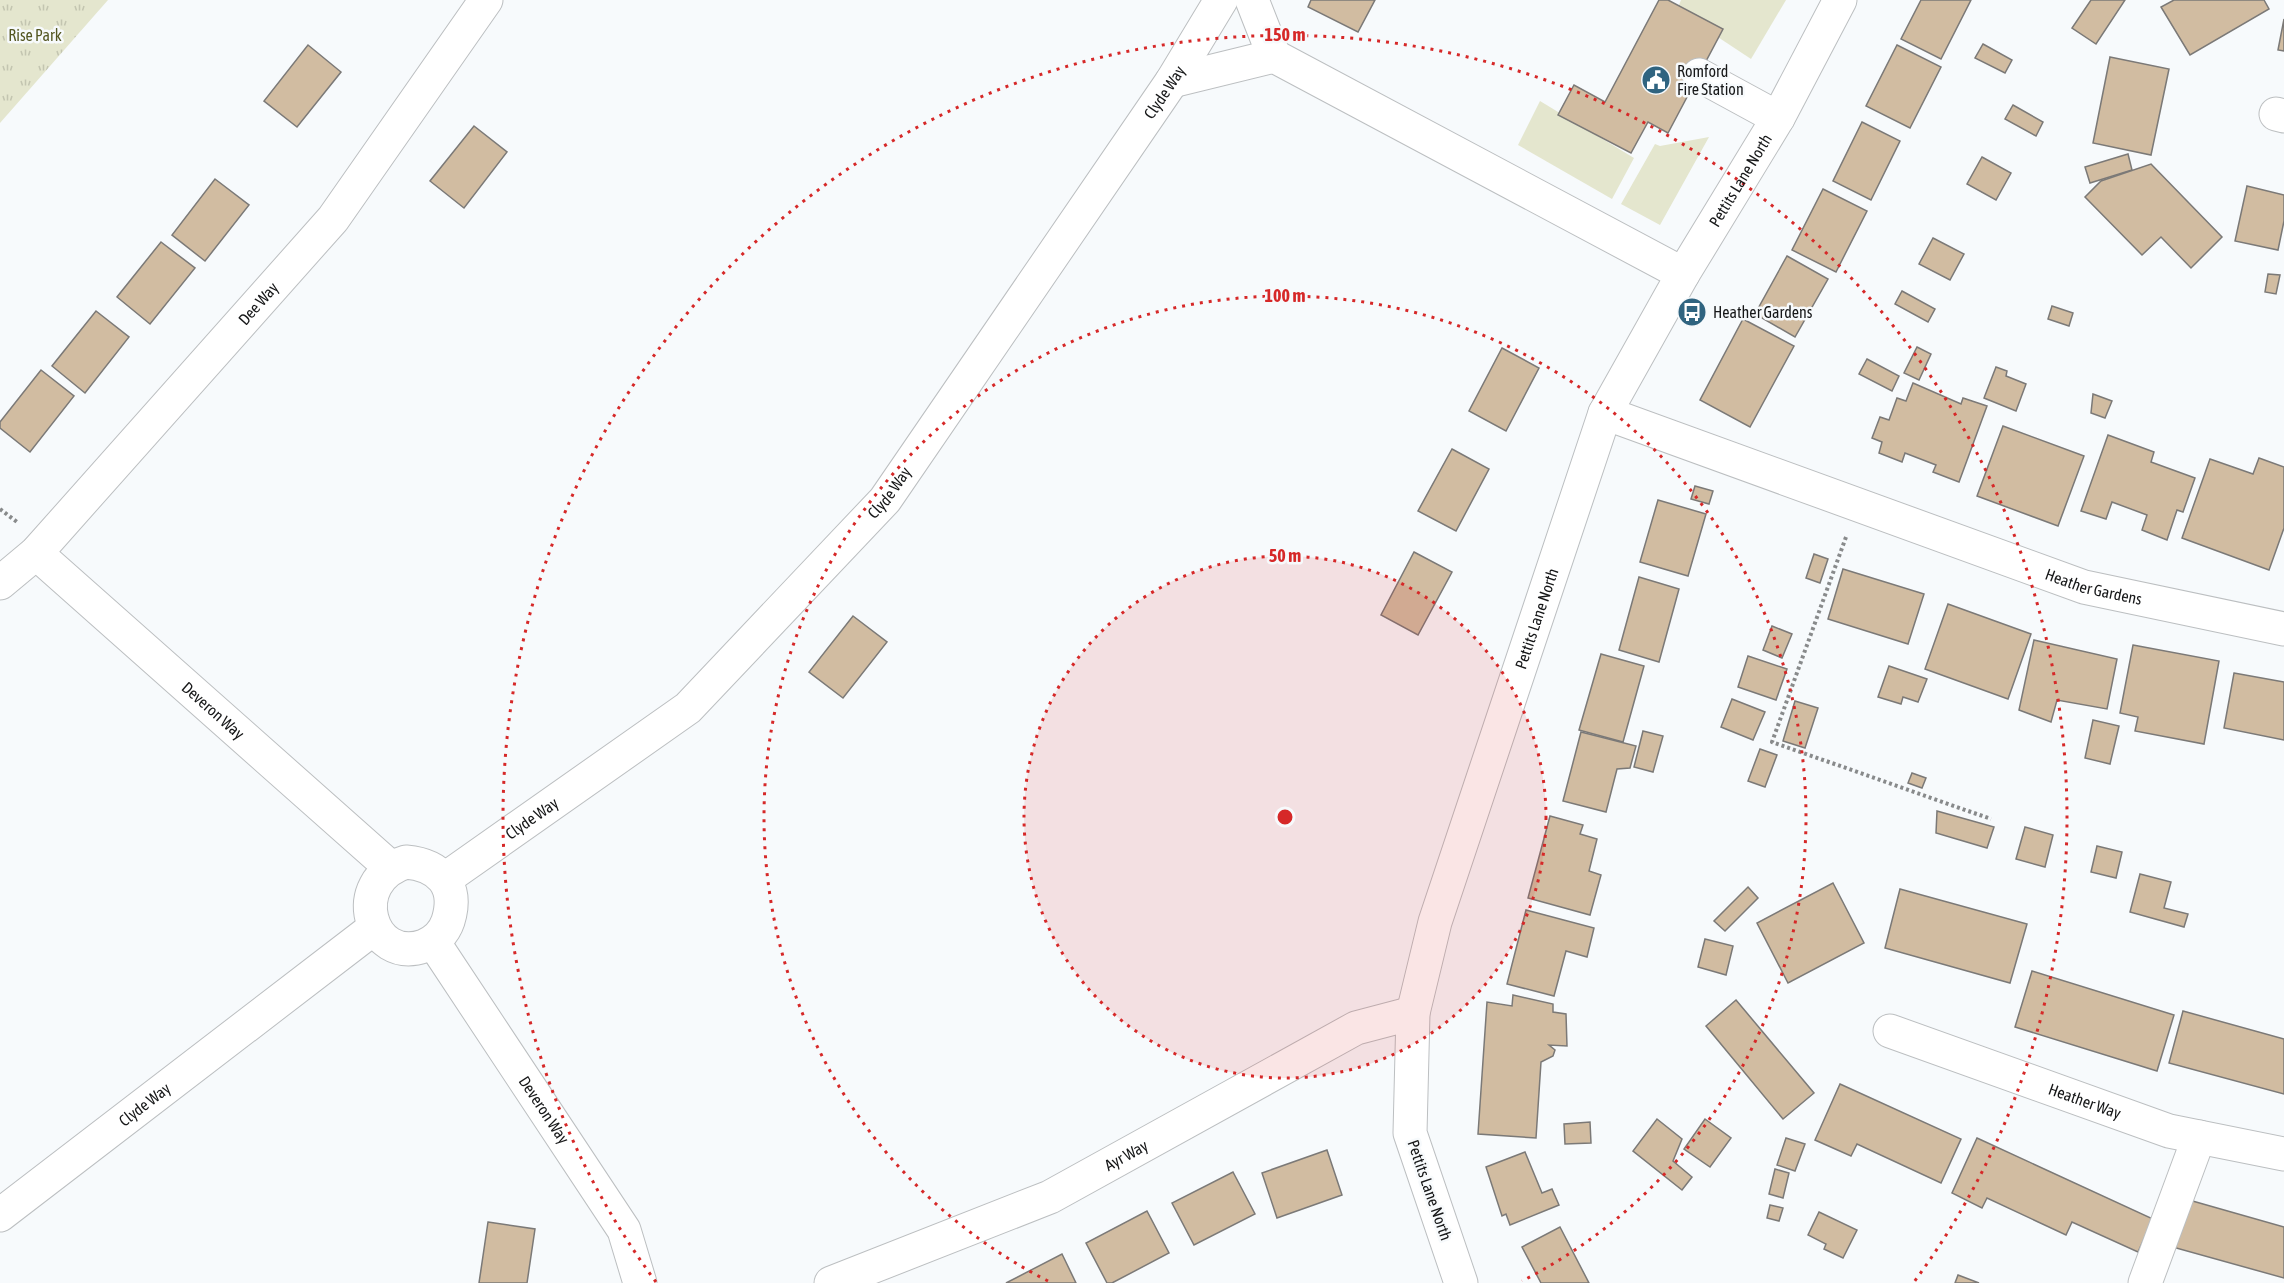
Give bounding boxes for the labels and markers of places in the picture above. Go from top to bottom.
place label: Romford Fire Station [1677,62,1744,98]
public building icon: Romford Fire Station [1640,64,1672,96]
bus stop icon: Heather Gardens [1676,296,1708,328]
place label: Heather Gardens [1713,303,1813,321]
centre of rings [1275,807,1295,827]

